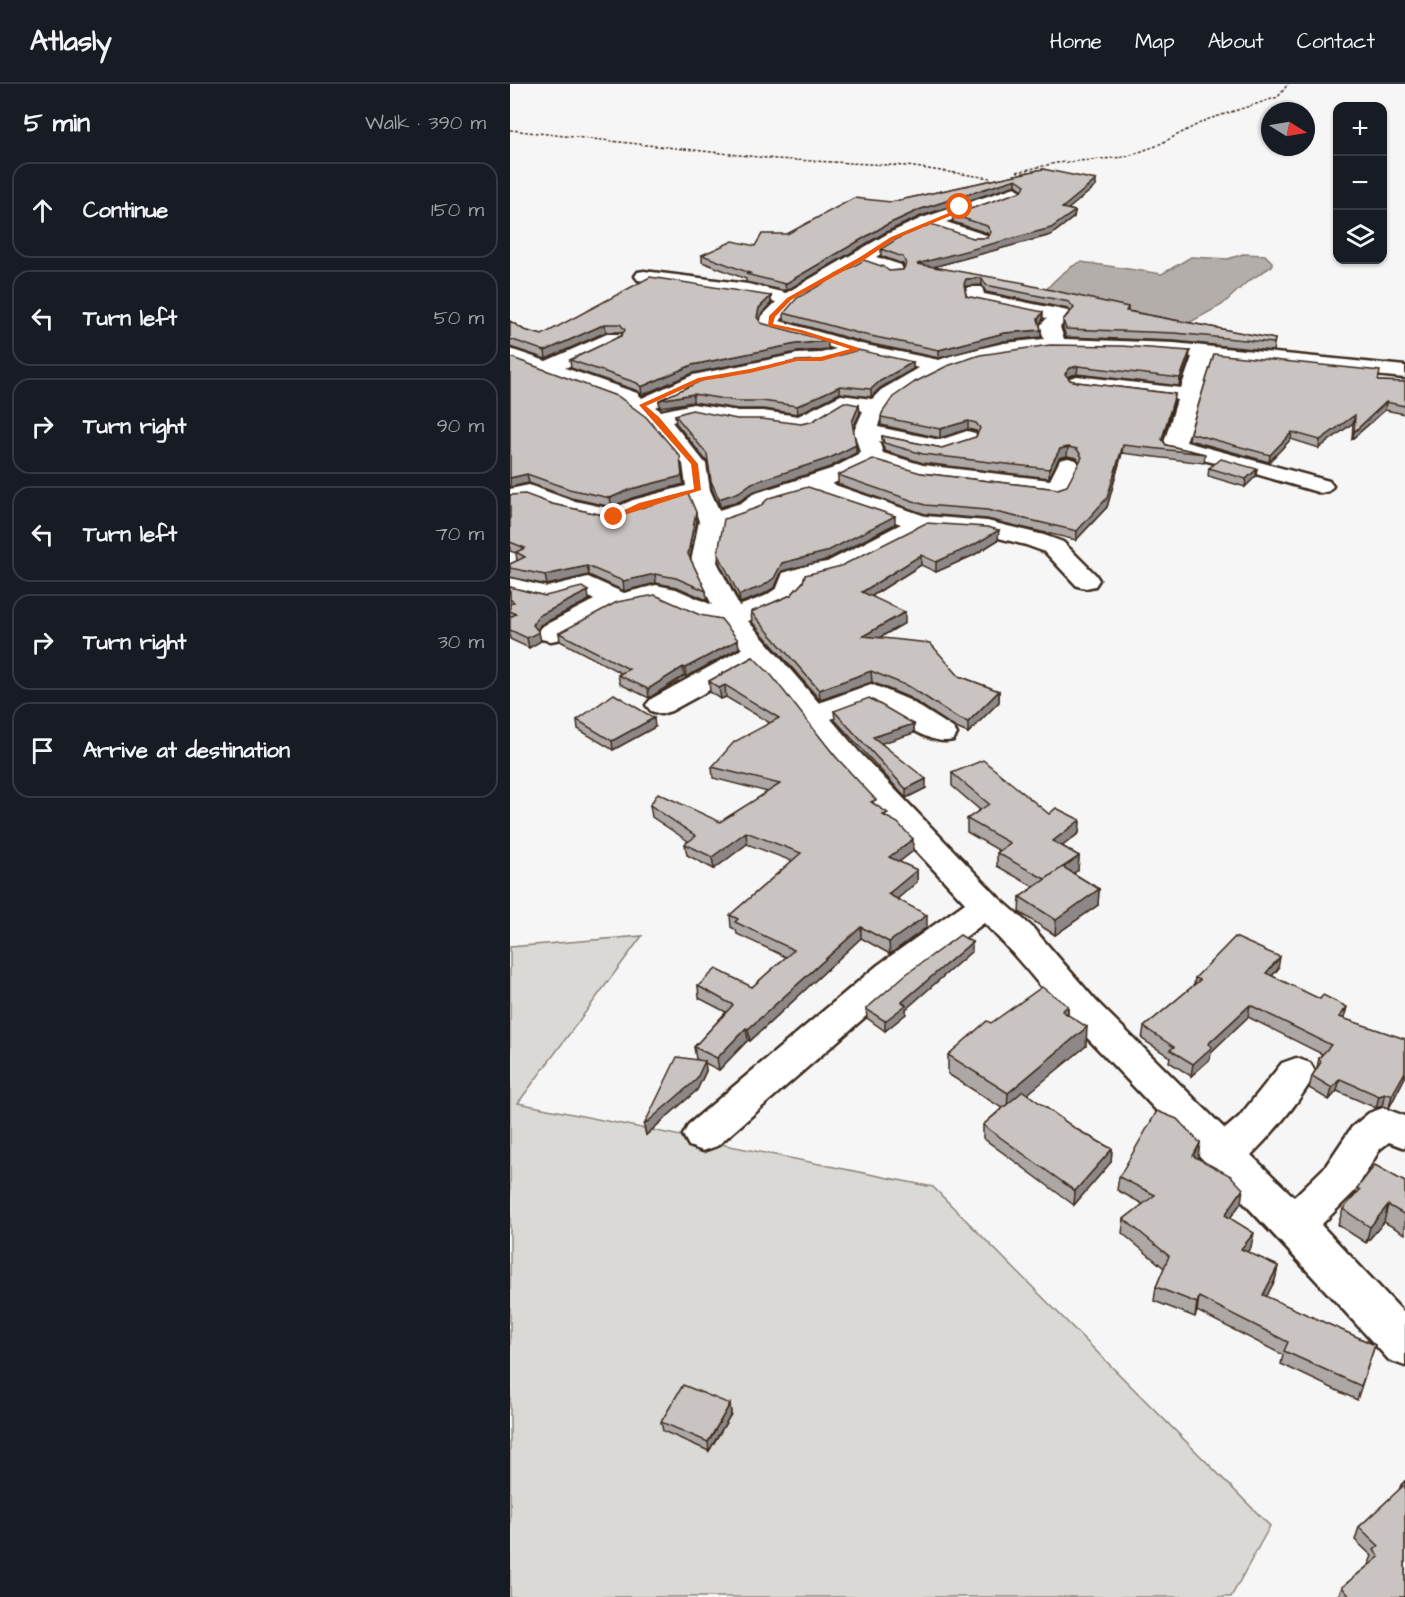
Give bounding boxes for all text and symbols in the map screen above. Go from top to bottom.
text: Atlasly [30,22,112,61]
text: Home [1050,27,1102,56]
text: Map [1135,27,1175,56]
text: About [1208,27,1264,56]
text: Contact [1297,27,1375,56]
north arrow [1261,102,1315,156]
map controls [1333,102,1387,264]
button: + [1333,102,1387,156]
text: 5 min [24,105,90,141]
text: Walk · 390 m [365,109,486,137]
button: − [1333,156,1387,210]
route start [946,193,972,219]
icon: ahead [26,194,59,227]
text: Continue [83,195,168,226]
text: 150 m [431,196,484,224]
button: layers [1333,210,1387,264]
icon: left [26,302,59,335]
text: Turn left [83,303,177,334]
text: 50 m [434,304,484,332]
icon: right [26,410,59,443]
text: Turn right [83,411,186,442]
text: 90 m [436,412,484,440]
route end [600,503,626,529]
icon: left [26,518,59,551]
text: Turn left [83,519,177,550]
text: 70 m [436,520,484,548]
icon: right [26,626,59,659]
text: Turn right [83,627,186,658]
text: 30 m [438,628,484,656]
icon: arrive [26,734,59,767]
text: Arrive at destination [83,735,290,766]

